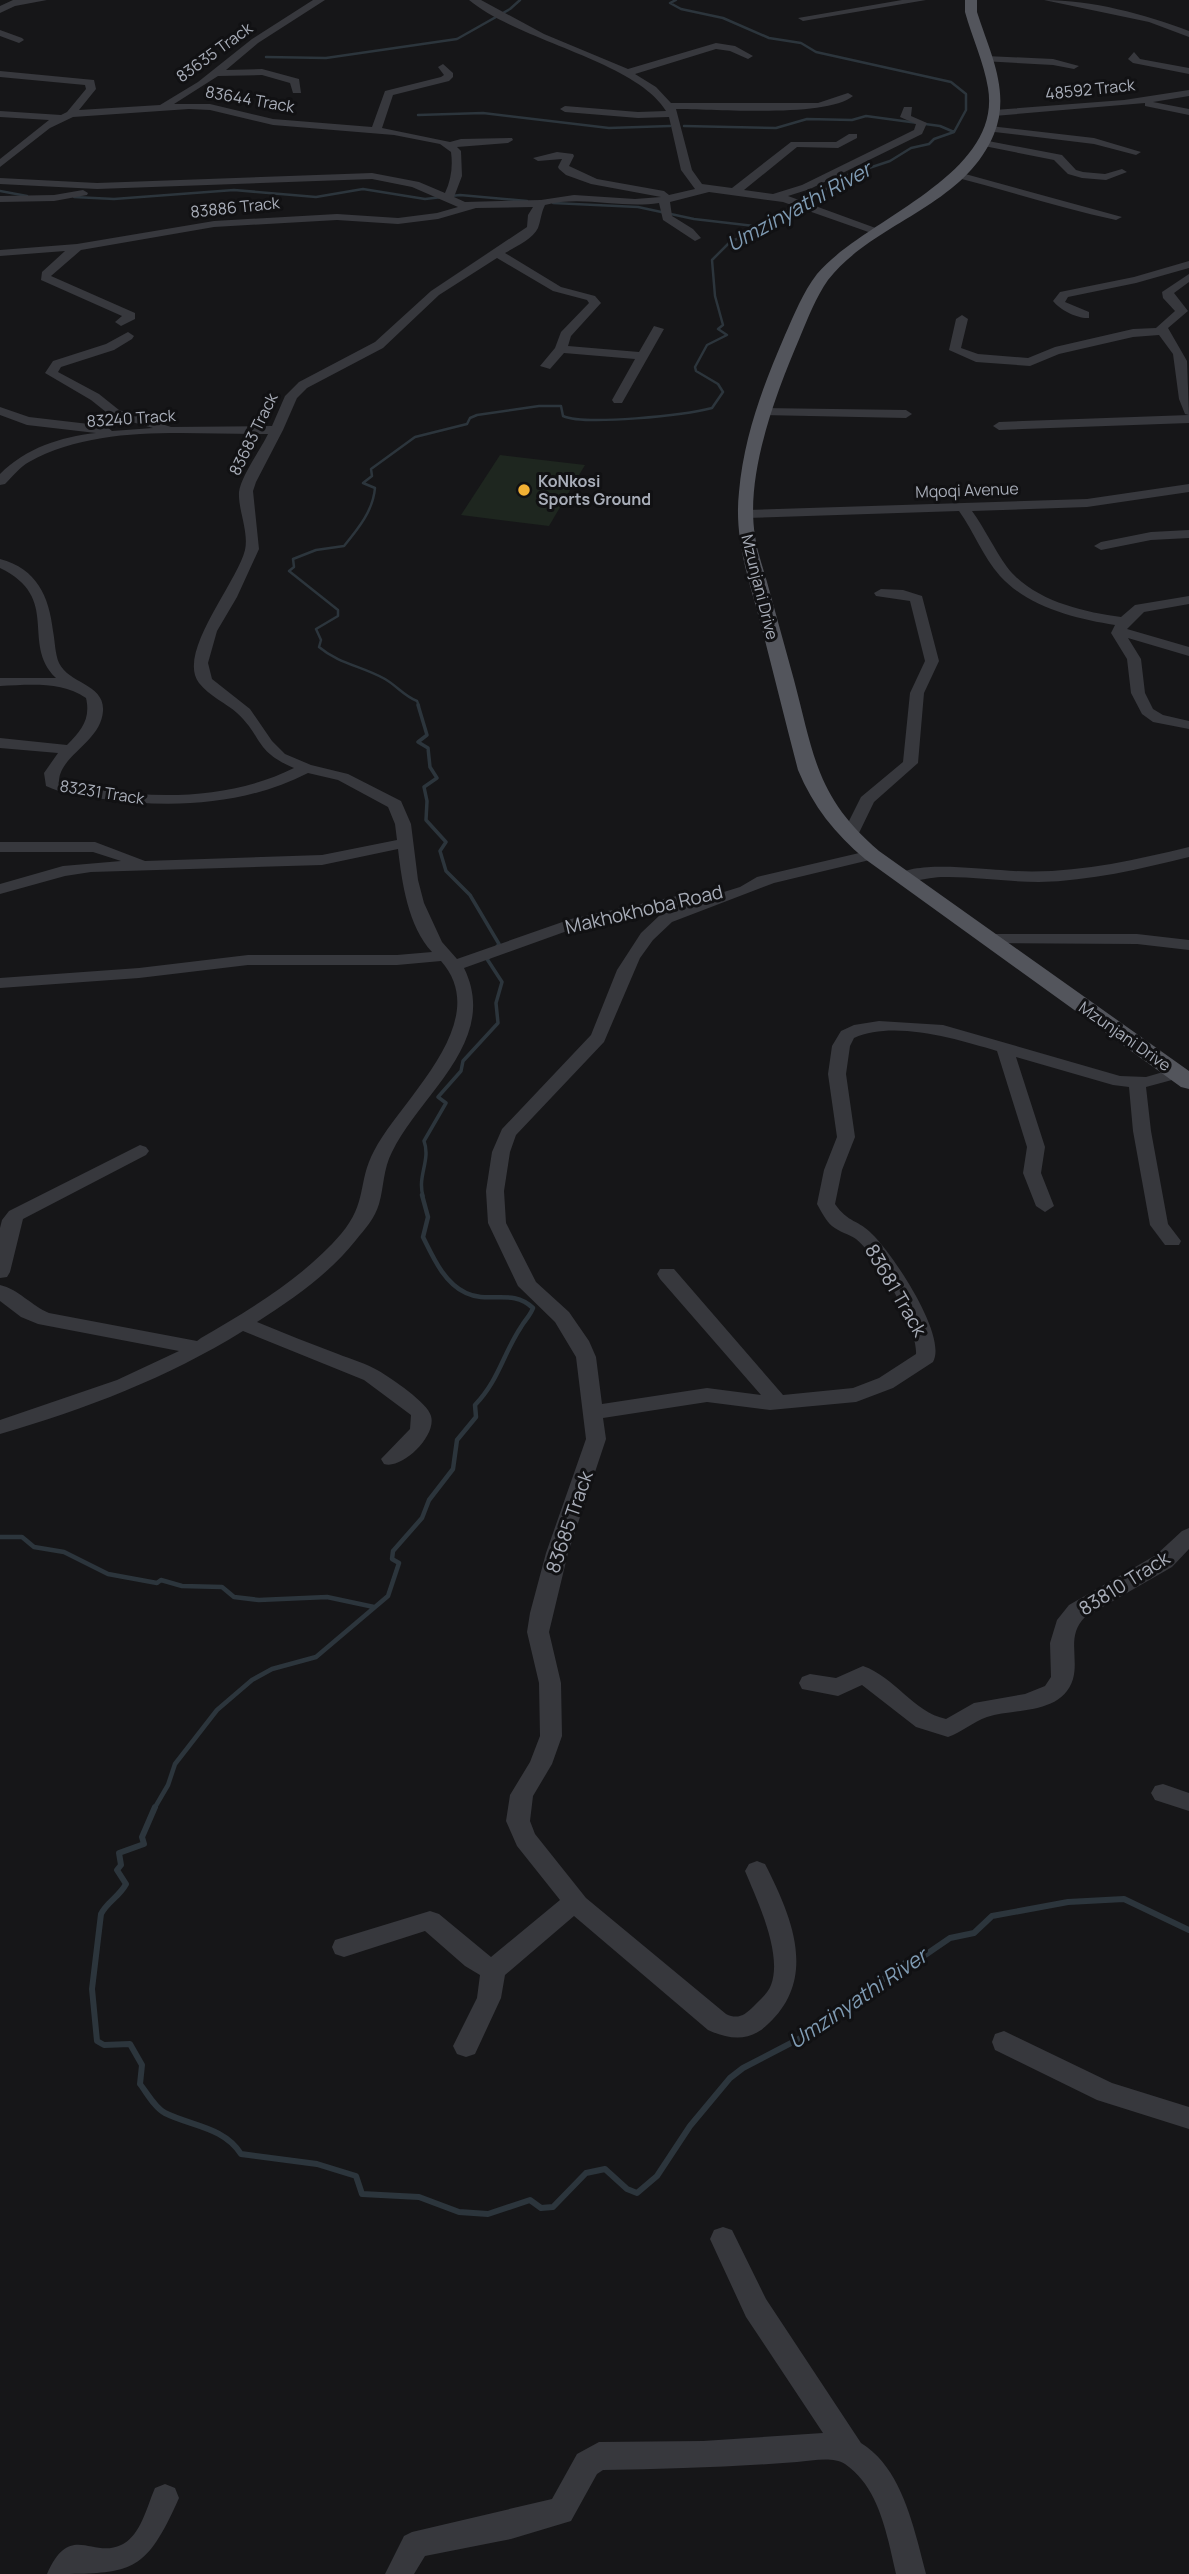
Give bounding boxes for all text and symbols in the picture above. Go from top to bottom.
street label: 83635 Track [171,16,257,87]
street label: 48592 Track [1044,73,1137,105]
street label: 83644 Track [204,80,297,118]
water label: Umzinyathi River [721,154,878,257]
street label: 83886 Track [189,191,282,223]
street label: 83683 Track [224,388,283,479]
street label: 83240 Track [86,404,177,432]
place label: KoNkosi Sports Ground [538,470,651,510]
street label: Mqoqi Avenue [915,477,1019,503]
marker: KoNkosi Sports Ground [516,482,532,498]
street label: Mzunjani Drive [736,532,784,642]
street label: 83231 Track [58,774,147,810]
street label: Makhokhoba Road [563,878,725,940]
street label: Mzunjani Drive [1075,996,1175,1076]
street label: 83681 Track [859,1239,933,1342]
street label: 83685 Track [539,1467,599,1577]
street label: 83810 Track [1074,1544,1175,1621]
water label: Umzinyathi River [783,1940,934,2055]

